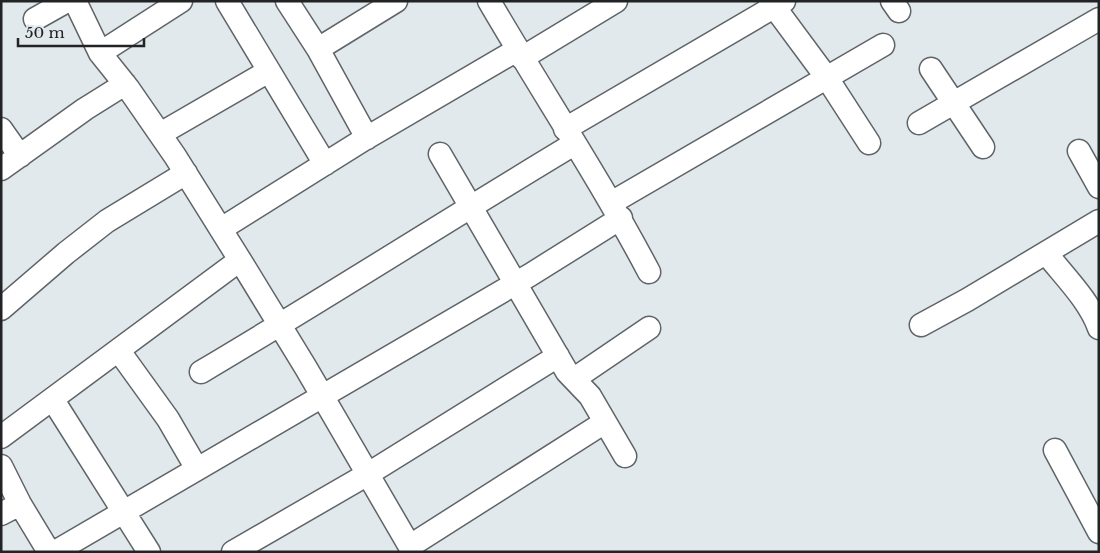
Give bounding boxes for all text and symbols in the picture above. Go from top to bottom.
scale bar [18,15,144,47]
text: 50 m [25,23,65,42]

